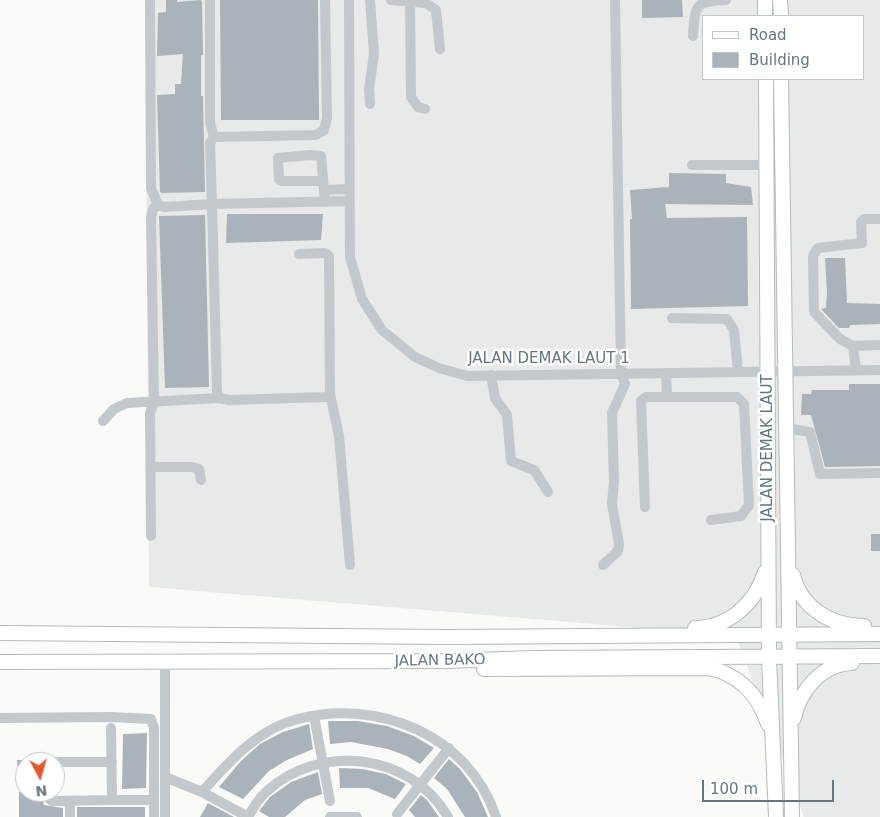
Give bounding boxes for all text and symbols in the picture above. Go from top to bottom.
legend [702,15,865,80]
text: Road [749,26,787,44]
text: Building [749,51,810,69]
street label: JALAN DEMAK LAUT 1 [468,350,630,368]
street label: JALAN DEMAK LAUT [759,374,777,522]
street label: JALAN BAKO [394,651,486,671]
north arrow [15,752,65,802]
scale bar [705,770,838,802]
text: 100 m [710,780,758,798]
text: N [35,782,48,799]

